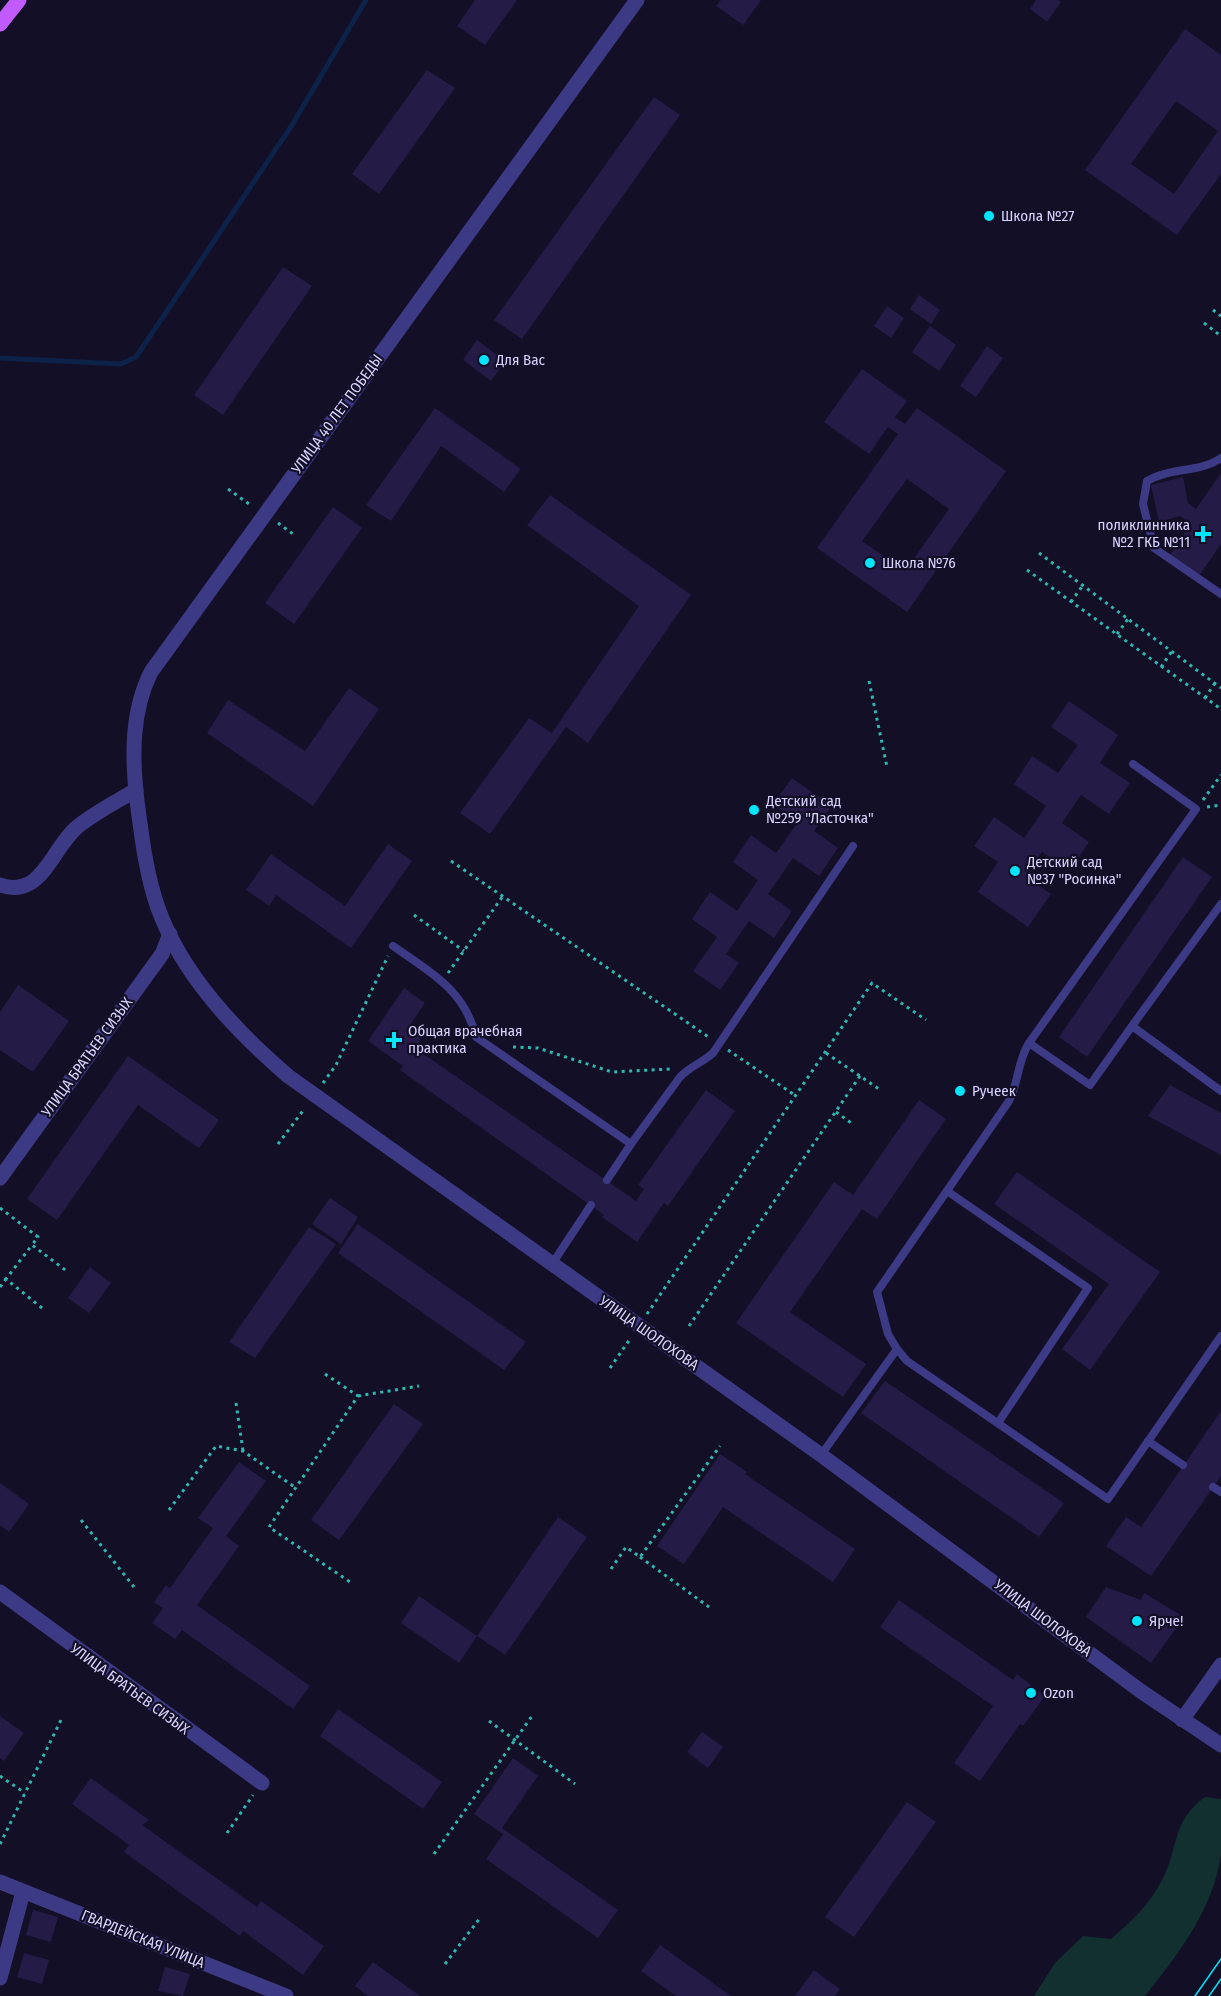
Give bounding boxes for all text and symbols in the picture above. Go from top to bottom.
place label: Школа №27 [1001,207,1074,225]
marker: Школа №27 [982,209,996,223]
street label: УЛИЦА 40 ЛЕТ ПОБЕДЫ [287,351,386,478]
place label: Для Вас [495,351,546,369]
marker: Для Вас [477,353,491,367]
place label: поликлинника №2 ГКБ №11 [1098,516,1190,551]
marker: поликлинника №2 ГКБ №11 [1194,525,1212,543]
place label: Школа №76 [882,554,956,572]
marker: Школа №76 [863,556,877,570]
place label: Детский сад №259 "Ласточка" [765,792,874,827]
marker: Детский сад №259 "Ласточка" [747,803,761,817]
place label: Детский сад №37 "Росинка" [1026,853,1122,888]
marker: Детский сад №37 "Росинка" [1008,864,1022,878]
street label: УЛИЦА БРАТЬЕВ СИЗЫХ [37,993,137,1121]
place label: Общая врачебная практика [408,1022,522,1057]
marker: Общая врачебная практика [385,1031,403,1049]
place label: Ручеек [972,1082,1016,1100]
marker: Ручеек [953,1084,967,1098]
street label: УЛИЦА ШОЛОХОВА [595,1291,702,1374]
street label: УЛИЦА ШОЛОХОВА [990,1575,1095,1661]
place label: Ярче! [1149,1612,1183,1630]
marker: Ярче! [1130,1614,1144,1628]
street label: УЛИЦА БРАТЬЕВ СИЗЫХ [66,1639,194,1739]
place label: Ozon [1043,1684,1074,1702]
marker: Ozon [1024,1686,1038,1700]
street label: ГВАРДЕЙСКАЯ УЛИЦА [79,1906,207,1972]

